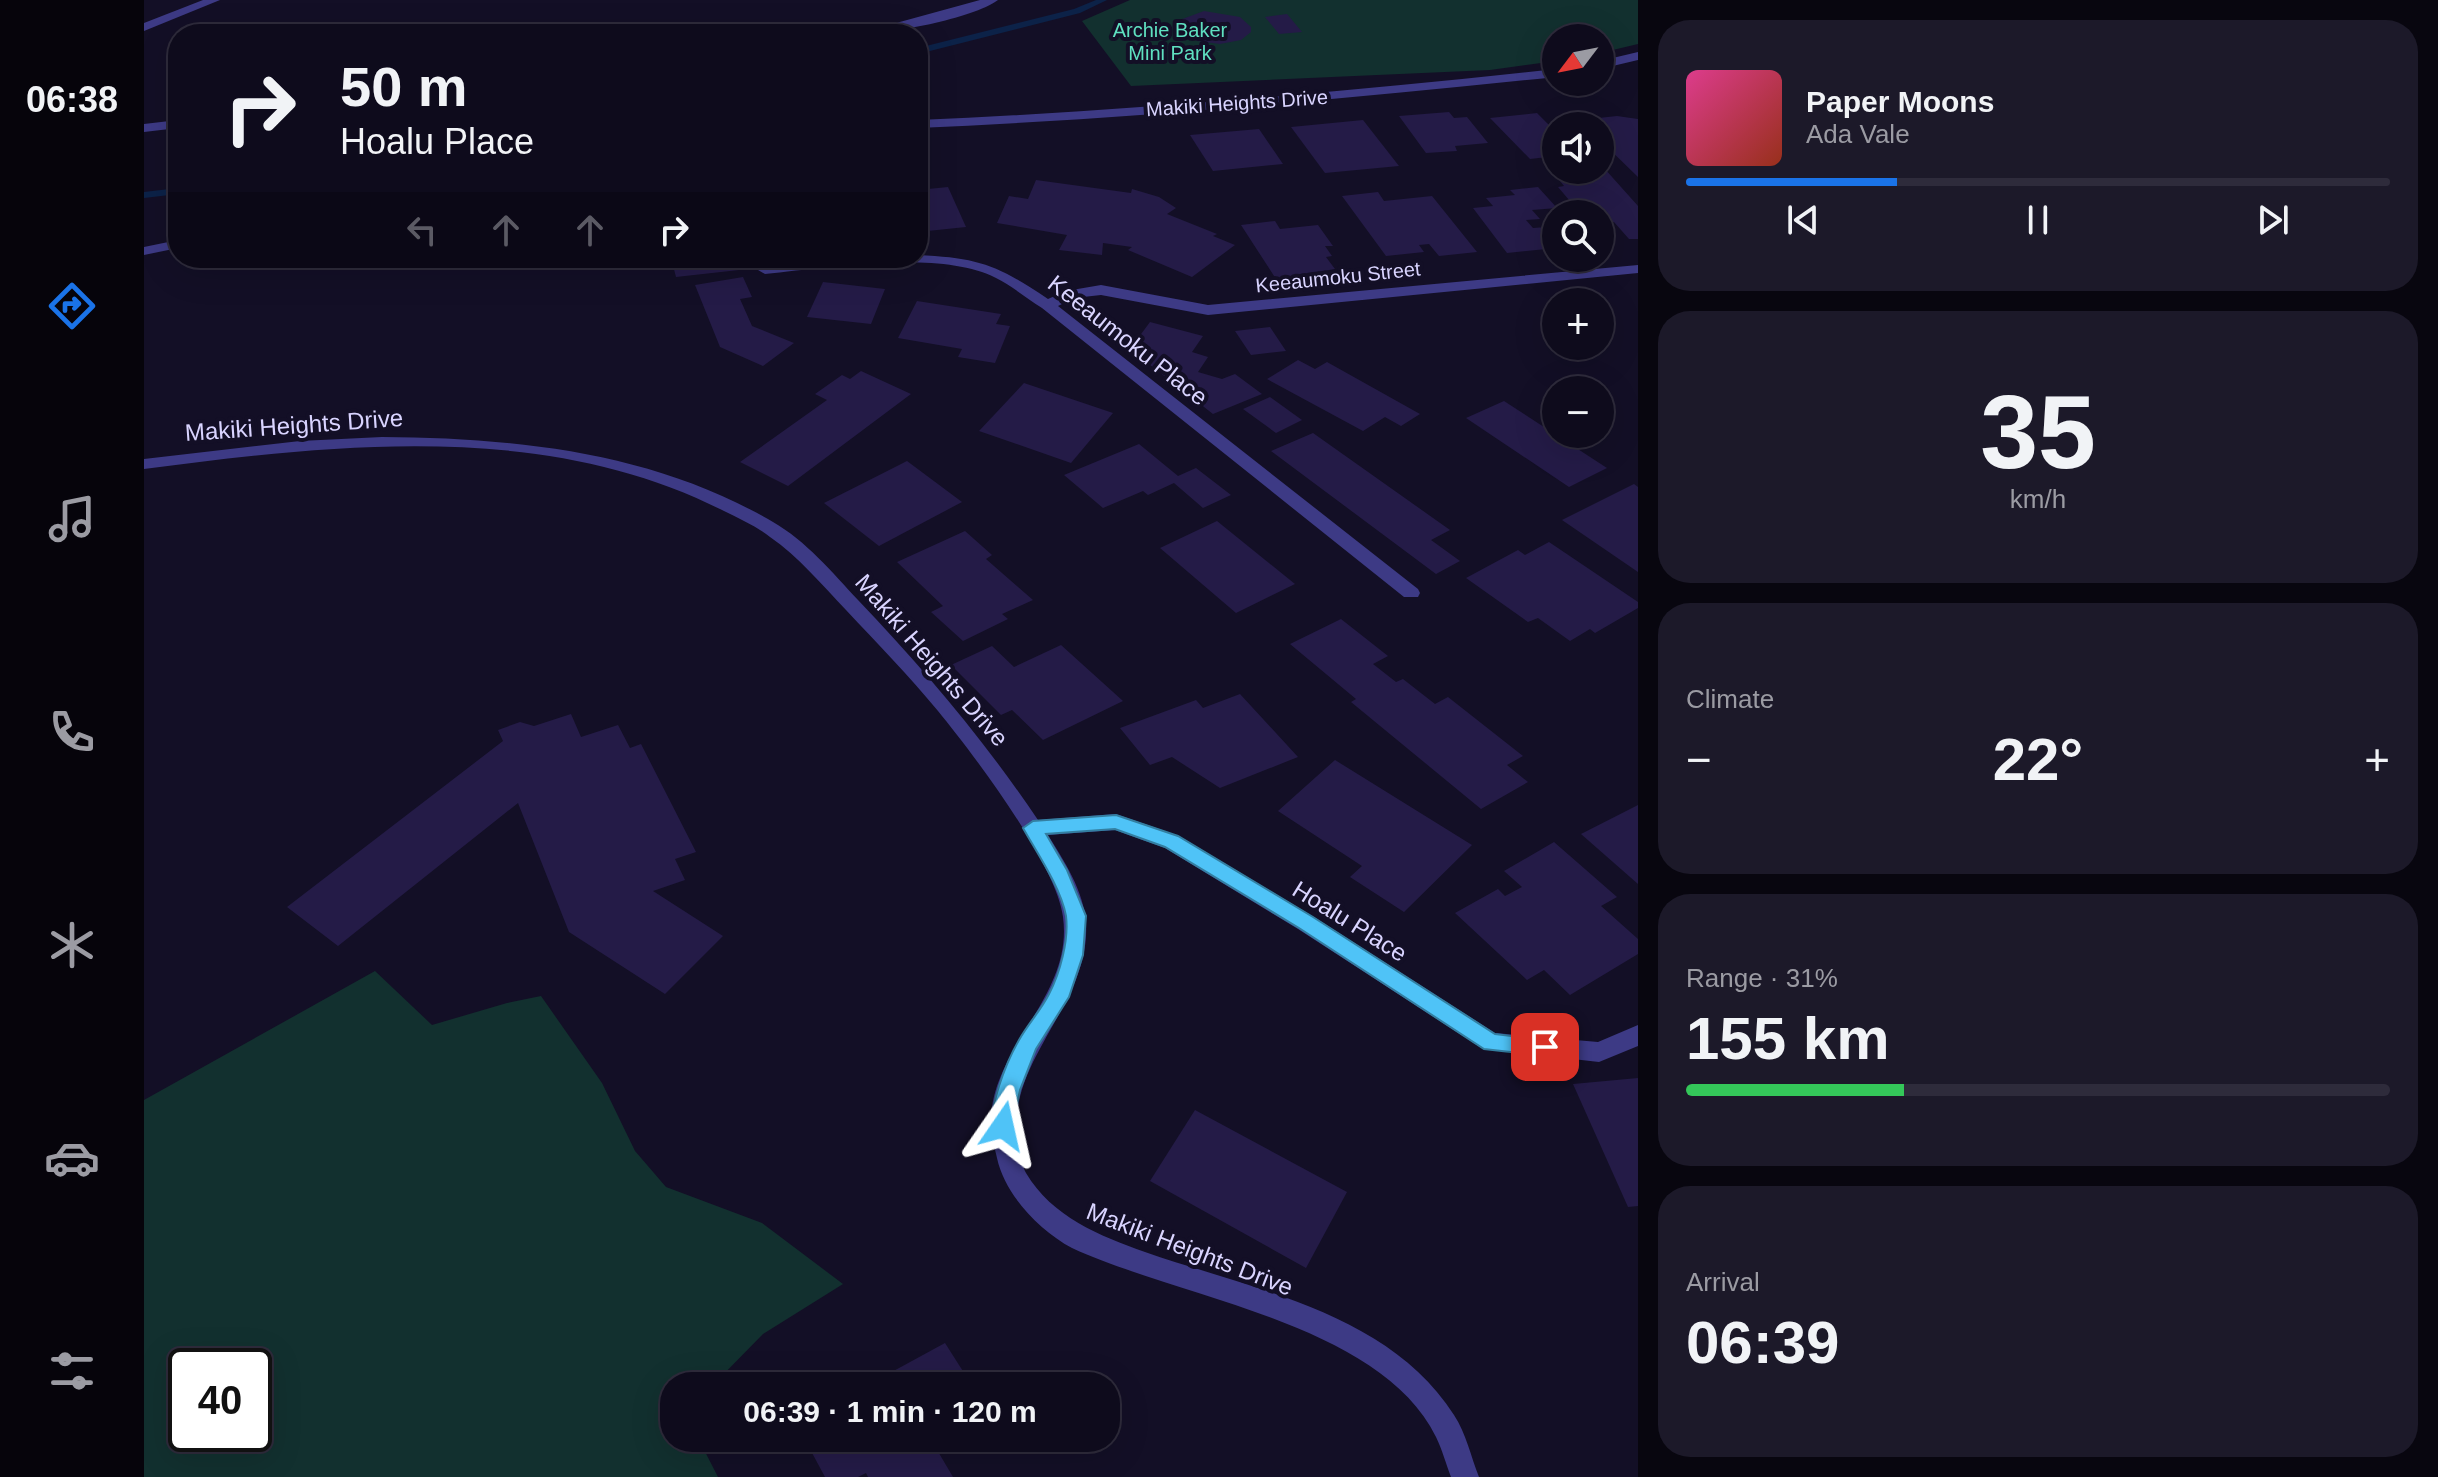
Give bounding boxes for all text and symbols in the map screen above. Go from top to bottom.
park label: Archie Baker Mini Park [1113,19,1228,64]
north arrow [1542,24,1614,96]
map controls [1542,24,1614,448]
text: 50 m [340,55,468,118]
icon: right [208,56,312,160]
text: 06:38 [26,79,118,120]
text: Paper Moons [1806,85,1994,118]
street label: Makiki Heights Drive [1145,86,1329,120]
button: sound [1542,112,1614,184]
text: Ada Vale [1806,119,1910,149]
text: Hoalu Place [340,121,534,162]
icon: previous [1781,198,1825,242]
icon: pause [2016,198,2060,242]
icon: next [2251,198,2295,242]
button: search [1542,200,1614,272]
icon: left [400,208,444,252]
icon: ahead [484,208,528,252]
icon: ahead [568,208,612,252]
icon: right [652,208,696,252]
street label: Keeaumoku Street [1254,257,1422,297]
street label: Keeaumoku Place [1043,269,1213,411]
icon: directions [44,278,100,334]
button: + [1542,288,1614,360]
text: 35 [1980,374,2096,490]
button: − [1542,376,1614,448]
street label: Makiki Heights Drive [184,404,404,446]
text: km/h [2010,484,2066,514]
icon: music [44,491,100,547]
street label: Makiki Heights Drive [850,569,1014,751]
text: Climate [1686,684,1774,714]
icon: phone [44,704,100,760]
text: 22° [1993,726,2083,793]
text: − [1686,735,1712,784]
text: + [2364,735,2390,784]
street label: Hoalu Place [1288,875,1412,967]
icon: climate [44,917,100,973]
text: Range · 31% [1686,963,1838,993]
text: 155 km [1686,1005,1890,1072]
pin [1511,1013,1579,1081]
icon: arrive [1523,1025,1567,1069]
position arrow [961,1084,1045,1168]
icon: car [44,1130,100,1186]
street label: Makiki Heights Drive [1083,1197,1297,1301]
text: Arrival [1686,1267,1760,1297]
text: 06:39 [1686,1309,1839,1376]
icon: filters [44,1343,100,1399]
speed limit sign: 40 [168,1348,272,1452]
text: 06:39 · 1 min · 120 m [743,1395,1037,1428]

